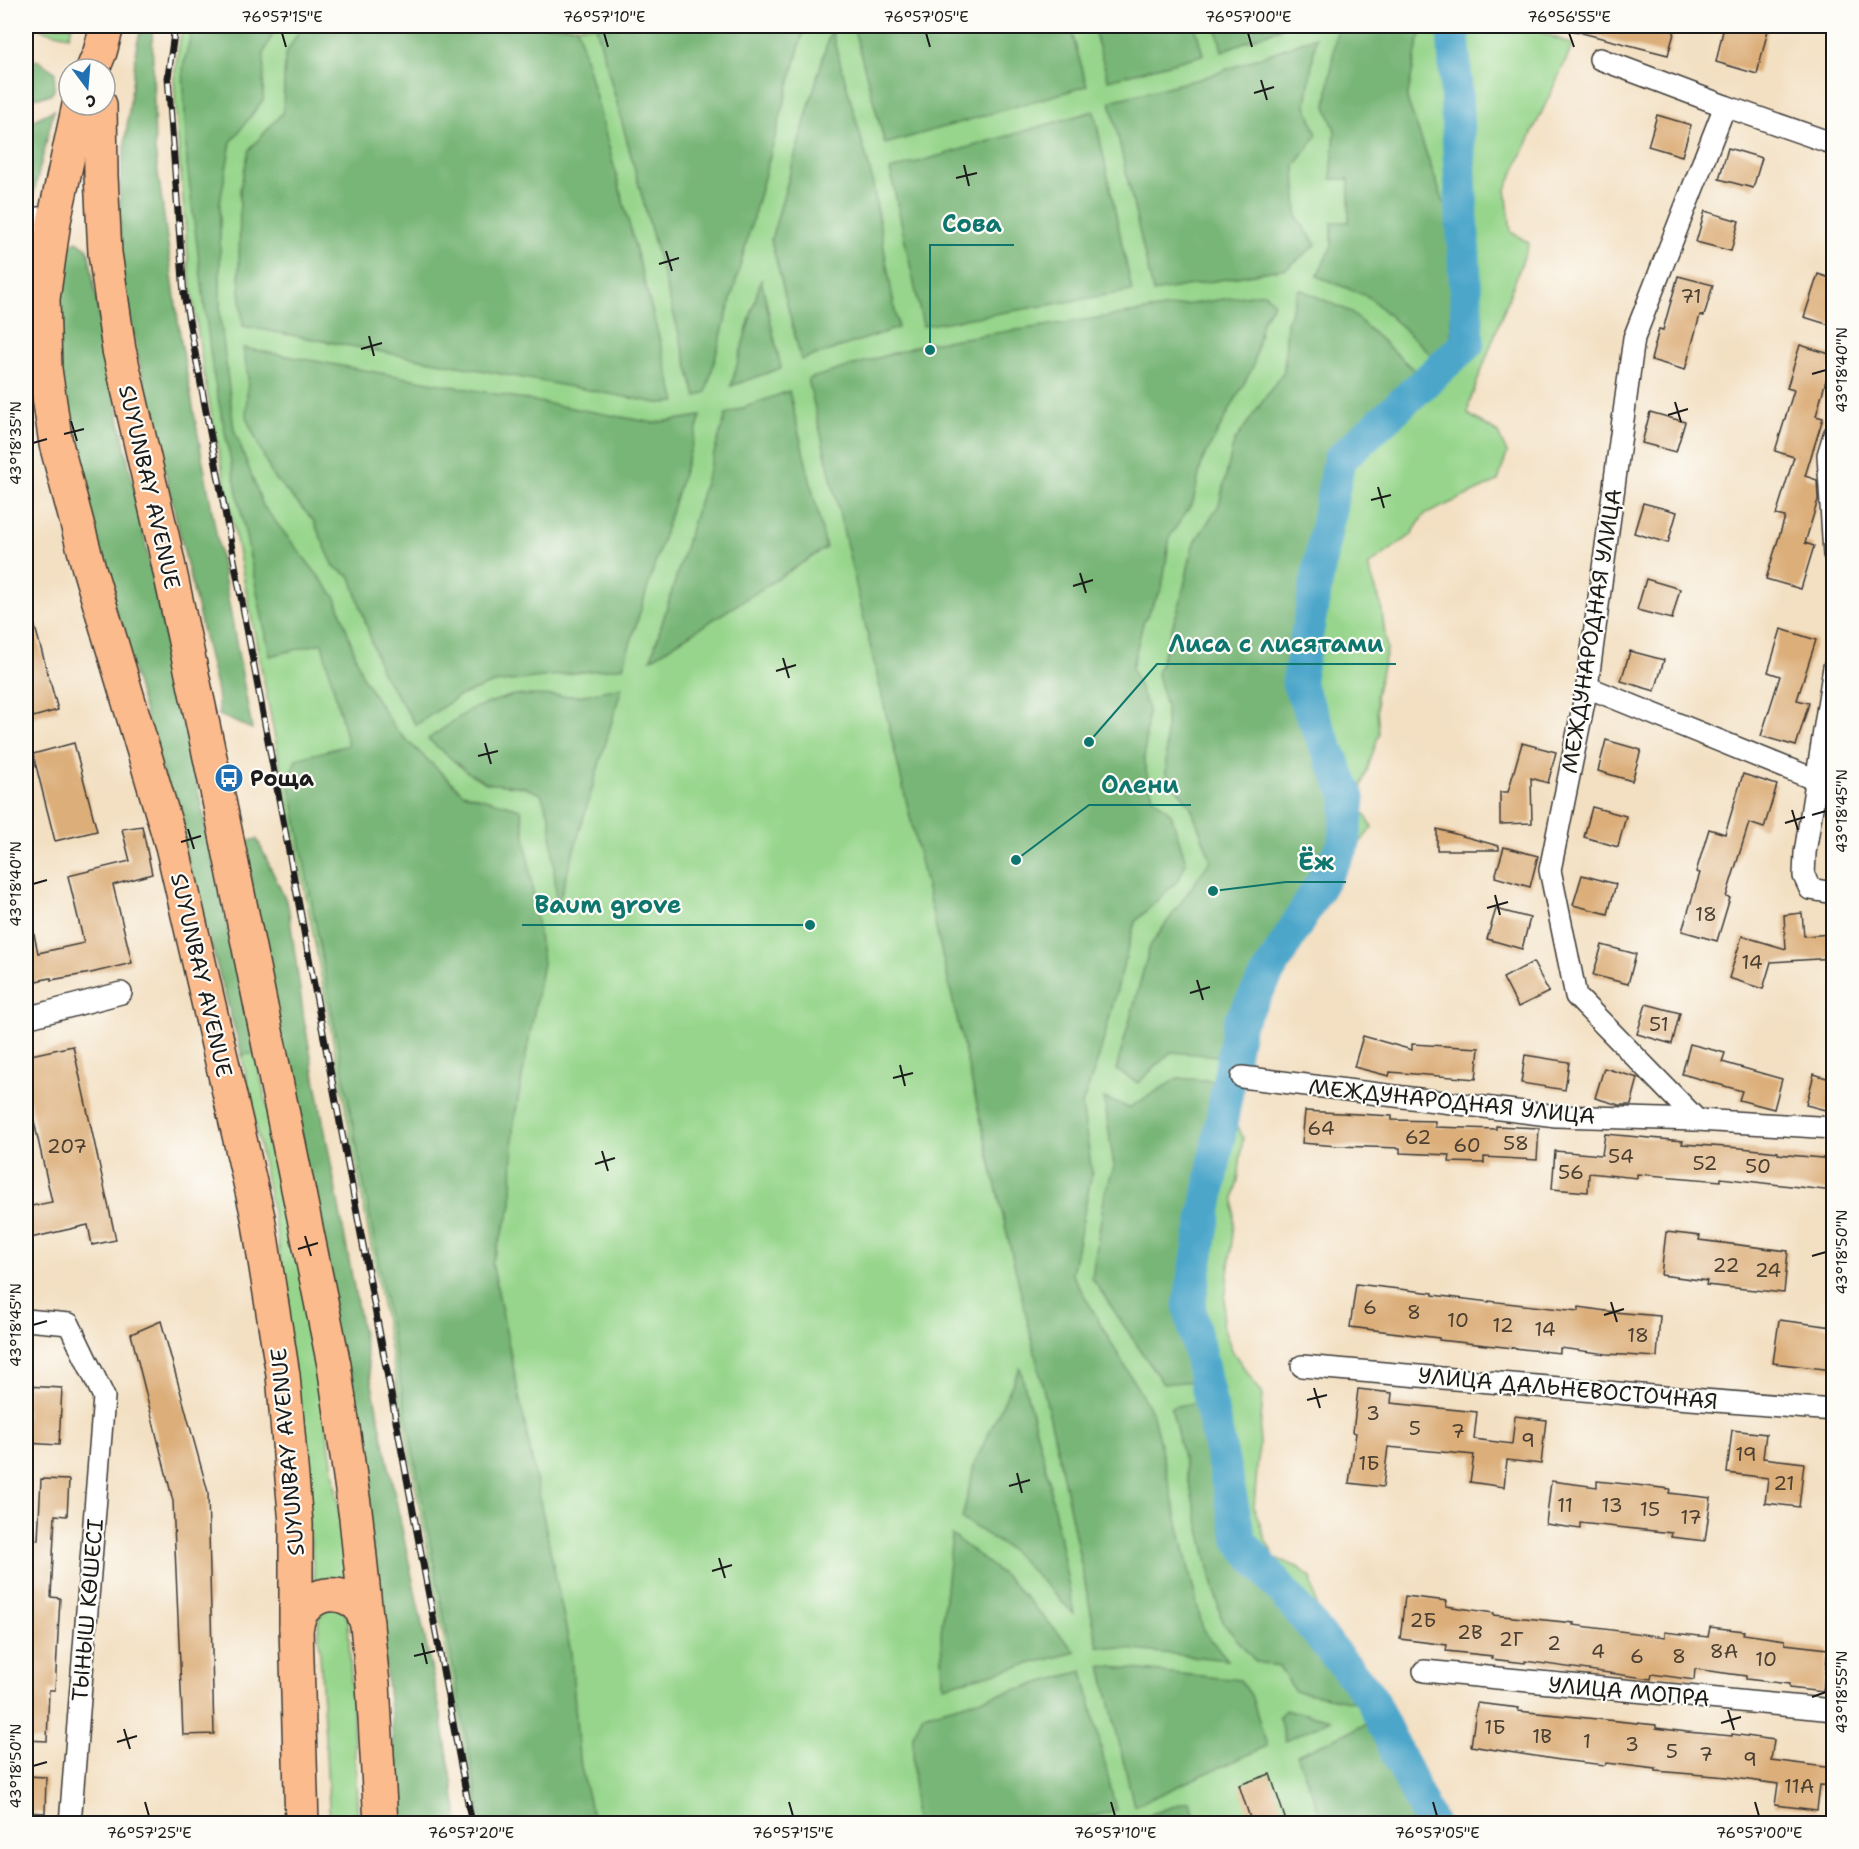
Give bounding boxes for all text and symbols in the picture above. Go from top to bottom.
text: 76°57'15"E [241,7,323,27]
text: 76°57'10"E [563,7,645,27]
text: 76°57'05"E [883,7,969,27]
text: 76°57'00"E [1205,7,1291,27]
text: 76°56'55"E [1527,7,1611,27]
north arrow [57,57,117,117]
text: С [83,89,99,112]
callout: Сова [930,203,1014,245]
text: Сова [942,208,1003,240]
house number: 71 [1680,283,1702,309]
text: 43°18'40"N [1832,327,1852,413]
street label: SUYUNBAY AVENUE [112,382,187,592]
text: 43°18'35"N [6,401,26,485]
street label: МЕЖДУНАРОДНАЯ УЛИЦА [1555,487,1628,775]
callout: Лиса с лисятами [1157,622,1396,664]
text: Лиса с лисятами [1168,628,1384,660]
bus stop icon: Роща [213,762,245,794]
callout: Олени [1089,763,1191,805]
place label: Роща [250,764,314,793]
text: Олени [1101,769,1179,801]
text: 43°18'45"N [1832,769,1852,853]
callout: Ёж [1286,840,1346,882]
text: 43°18'40"N [6,841,26,927]
text: Ёж [1298,846,1335,878]
street label: SUYUNBAY AVENUE [164,870,239,1080]
callout: Baum grove [522,883,693,925]
text: Baum grove [535,889,681,921]
house number: 18 [1695,901,1717,927]
house number: 14 [1741,949,1763,975]
house number: 51 [1649,1011,1669,1037]
street label: МЕЖДУНАРОДНАЯ УЛИЦА [1307,1072,1597,1131]
house number: 64 [1307,1115,1335,1141]
house number: 62 [1405,1124,1431,1150]
house number: 58 [1503,1130,1529,1156]
house number: 60 [1453,1132,1481,1158]
house number: 207 [47,1133,87,1159]
house number: 54 [1608,1143,1634,1169]
house number: 52 [1692,1150,1718,1176]
house number: 50 [1745,1153,1771,1179]
house number: 56 [1558,1159,1584,1185]
text: 43°18'50"N [1832,1210,1852,1295]
house number: 22 [1713,1252,1740,1278]
house number: 24 [1755,1257,1781,1283]
text: 43°18'45"N [6,1283,26,1367]
house number: 6 [1363,1294,1377,1320]
house number: 8 [1407,1299,1421,1325]
house number: 10 [1447,1307,1469,1333]
house number: 12 [1492,1312,1514,1338]
house number: 14 [1534,1316,1556,1342]
house number: 18 [1627,1322,1649,1348]
street label: SUYUNBAY AVENUE [264,1347,311,1557]
street label: УЛИЦА ДАЛЬНЕВОСТОЧНАЯ [1417,1361,1719,1416]
house number: 3 [1366,1400,1380,1426]
house number: 5 [1409,1415,1421,1441]
house number: 7 [1451,1418,1465,1444]
house number: 9 [1521,1427,1535,1453]
house number: 19 [1735,1441,1757,1467]
house number: 1Б [1358,1450,1380,1476]
house number: 21 [1773,1470,1795,1496]
house number: 11 [1557,1492,1573,1518]
house number: 13 [1601,1492,1623,1518]
house number: 15 [1640,1496,1660,1522]
house number: 17 [1680,1504,1702,1530]
street label: ТЫНЫШ КӨШЕСІ [65,1518,110,1703]
house number: 2Б [1409,1607,1437,1633]
house number: 2В [1457,1619,1483,1645]
house number: 2Г [1499,1626,1524,1652]
house number: 2 [1547,1630,1561,1656]
house number: 4 [1591,1638,1605,1664]
house number: 8А [1710,1638,1738,1664]
house number: 6 [1630,1643,1644,1669]
house number: 8 [1672,1643,1686,1669]
house number: 10 [1755,1646,1777,1672]
text: 43°18'55"N [1832,1650,1852,1734]
street label: УЛИЦА МОПРА [1547,1670,1711,1713]
house number: 1Б [1484,1714,1506,1740]
house number: 1В [1532,1723,1552,1749]
text: 43°18'50"N [6,1724,26,1809]
house number: 1 [1583,1728,1591,1754]
house number: 3 [1625,1731,1639,1757]
house number: 5 [1666,1738,1678,1764]
house number: 7 [1699,1741,1713,1767]
house number: 9 [1743,1746,1757,1772]
house number: 11А [1784,1773,1814,1799]
text: 76°57'25"E [106,1823,192,1843]
text: 76°57'20"E [428,1823,514,1843]
text: 76°57'15"E [752,1823,834,1843]
text: 76°57'10"E [1074,1823,1156,1843]
text: 76°57'05"E [1394,1823,1480,1843]
text: 76°57'00"E [1716,1823,1802,1843]

